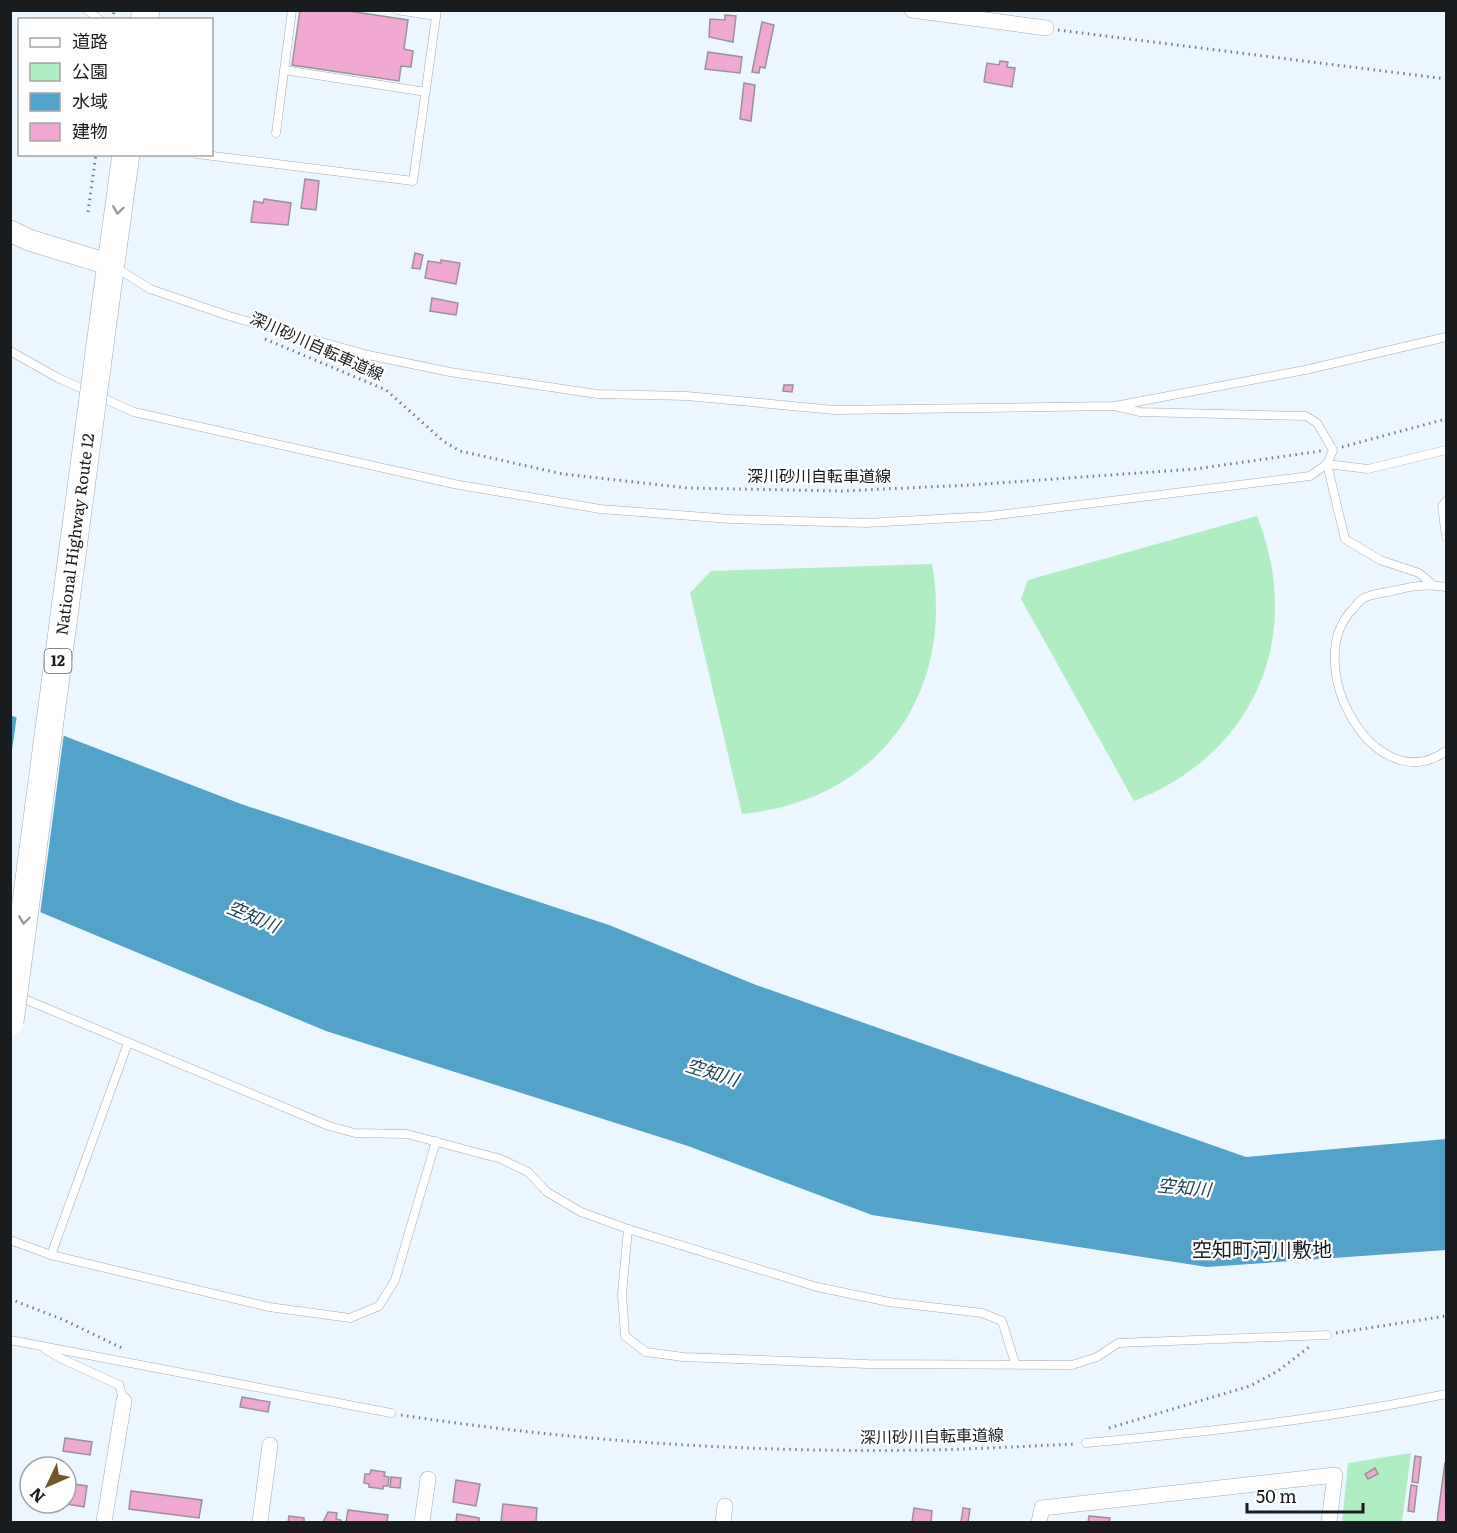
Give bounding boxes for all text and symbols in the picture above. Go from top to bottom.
legend [18,18,213,156]
text: 道路 [72,27,108,54]
text: 公園 [72,57,108,84]
text: 水域 [72,87,108,114]
text: 建物 [72,117,108,144]
one-way arrow [113,205,125,214]
street label: 深川砂川自転車道線 [247,305,388,385]
street label: National Highway Route 12 [49,432,99,637]
street label: 深川砂川自転車道線 [747,463,891,487]
road number: 12 [44,649,72,673]
water label: 空知川 [223,893,286,939]
one-way arrow [18,916,31,925]
water label: 空知川 [683,1051,744,1093]
water label: 空知川 [1156,1171,1214,1202]
district label: 空知町河川敷地 [1192,1233,1332,1263]
street label: 深川砂川自転車道線 [860,1422,1004,1448]
north arrow [18,1455,78,1515]
scale bar [1247,1476,1362,1514]
text: 50 m [1256,1482,1297,1509]
text: N [23,1483,50,1509]

